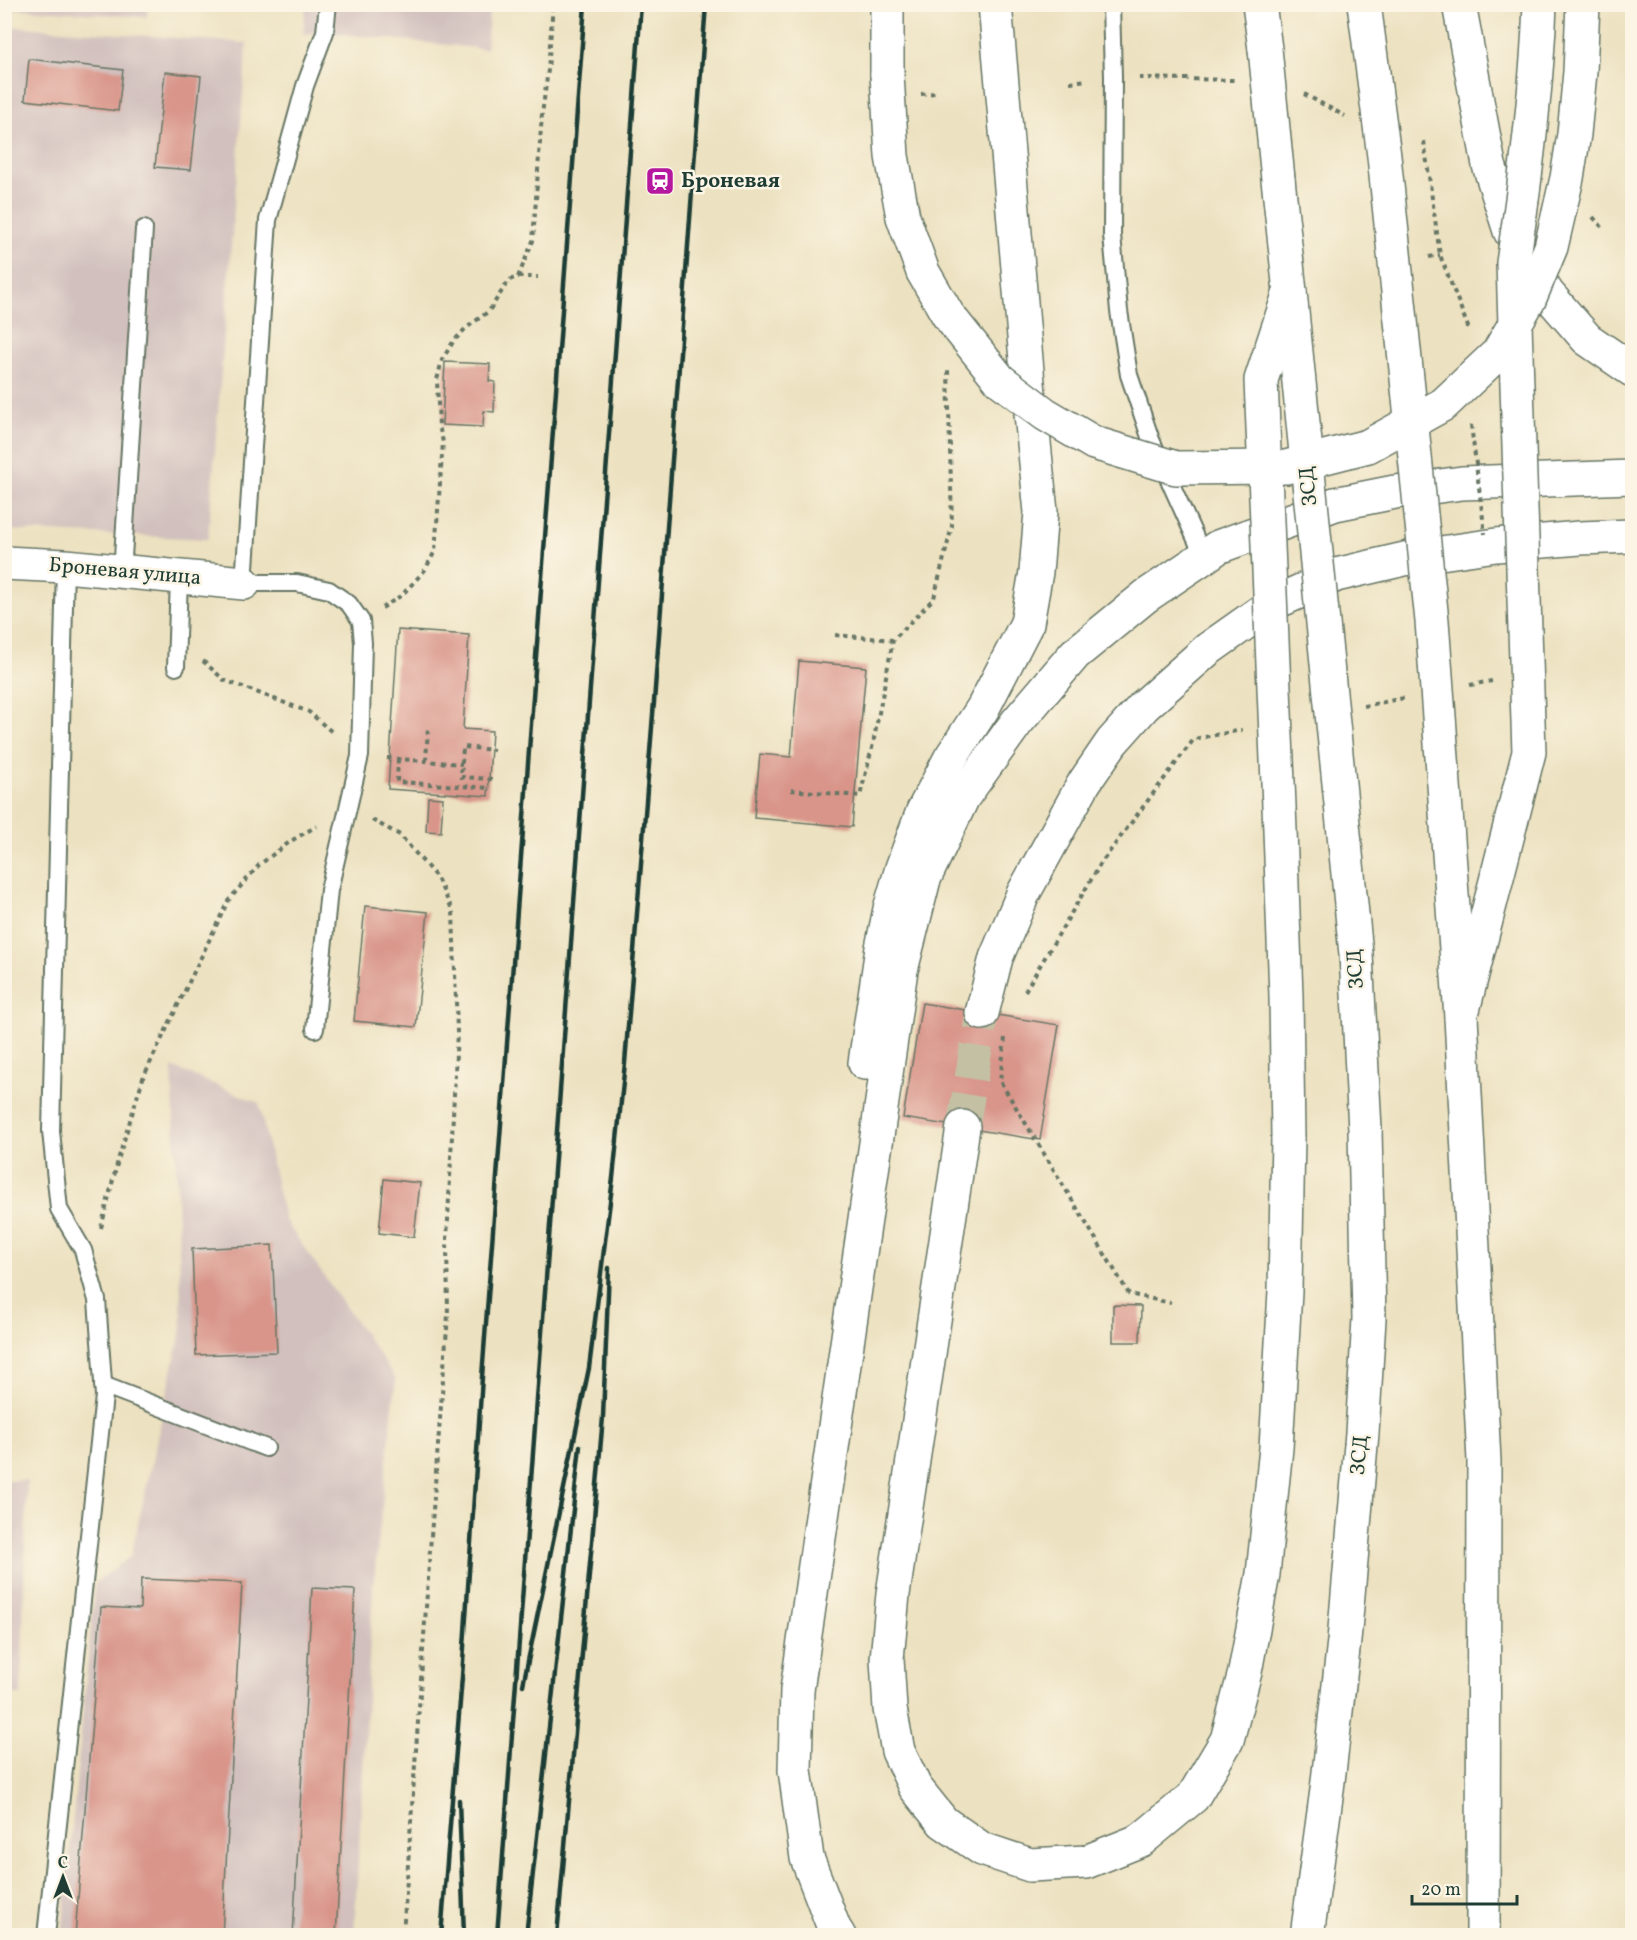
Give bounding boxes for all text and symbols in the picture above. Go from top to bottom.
station icon: Броневая [644,165,676,197]
place label: Броневая [681,167,780,196]
street label: ЗСД [1292,464,1326,508]
street label: Броневая улица [48,551,202,593]
street label: ЗСД [1340,948,1372,990]
street label: ЗСД [1344,1434,1376,1476]
north arrow [33,1847,93,1907]
text: С [58,1853,68,1875]
scale bar [1412,1868,1517,1906]
text: 20 m [1421,1878,1461,1903]

